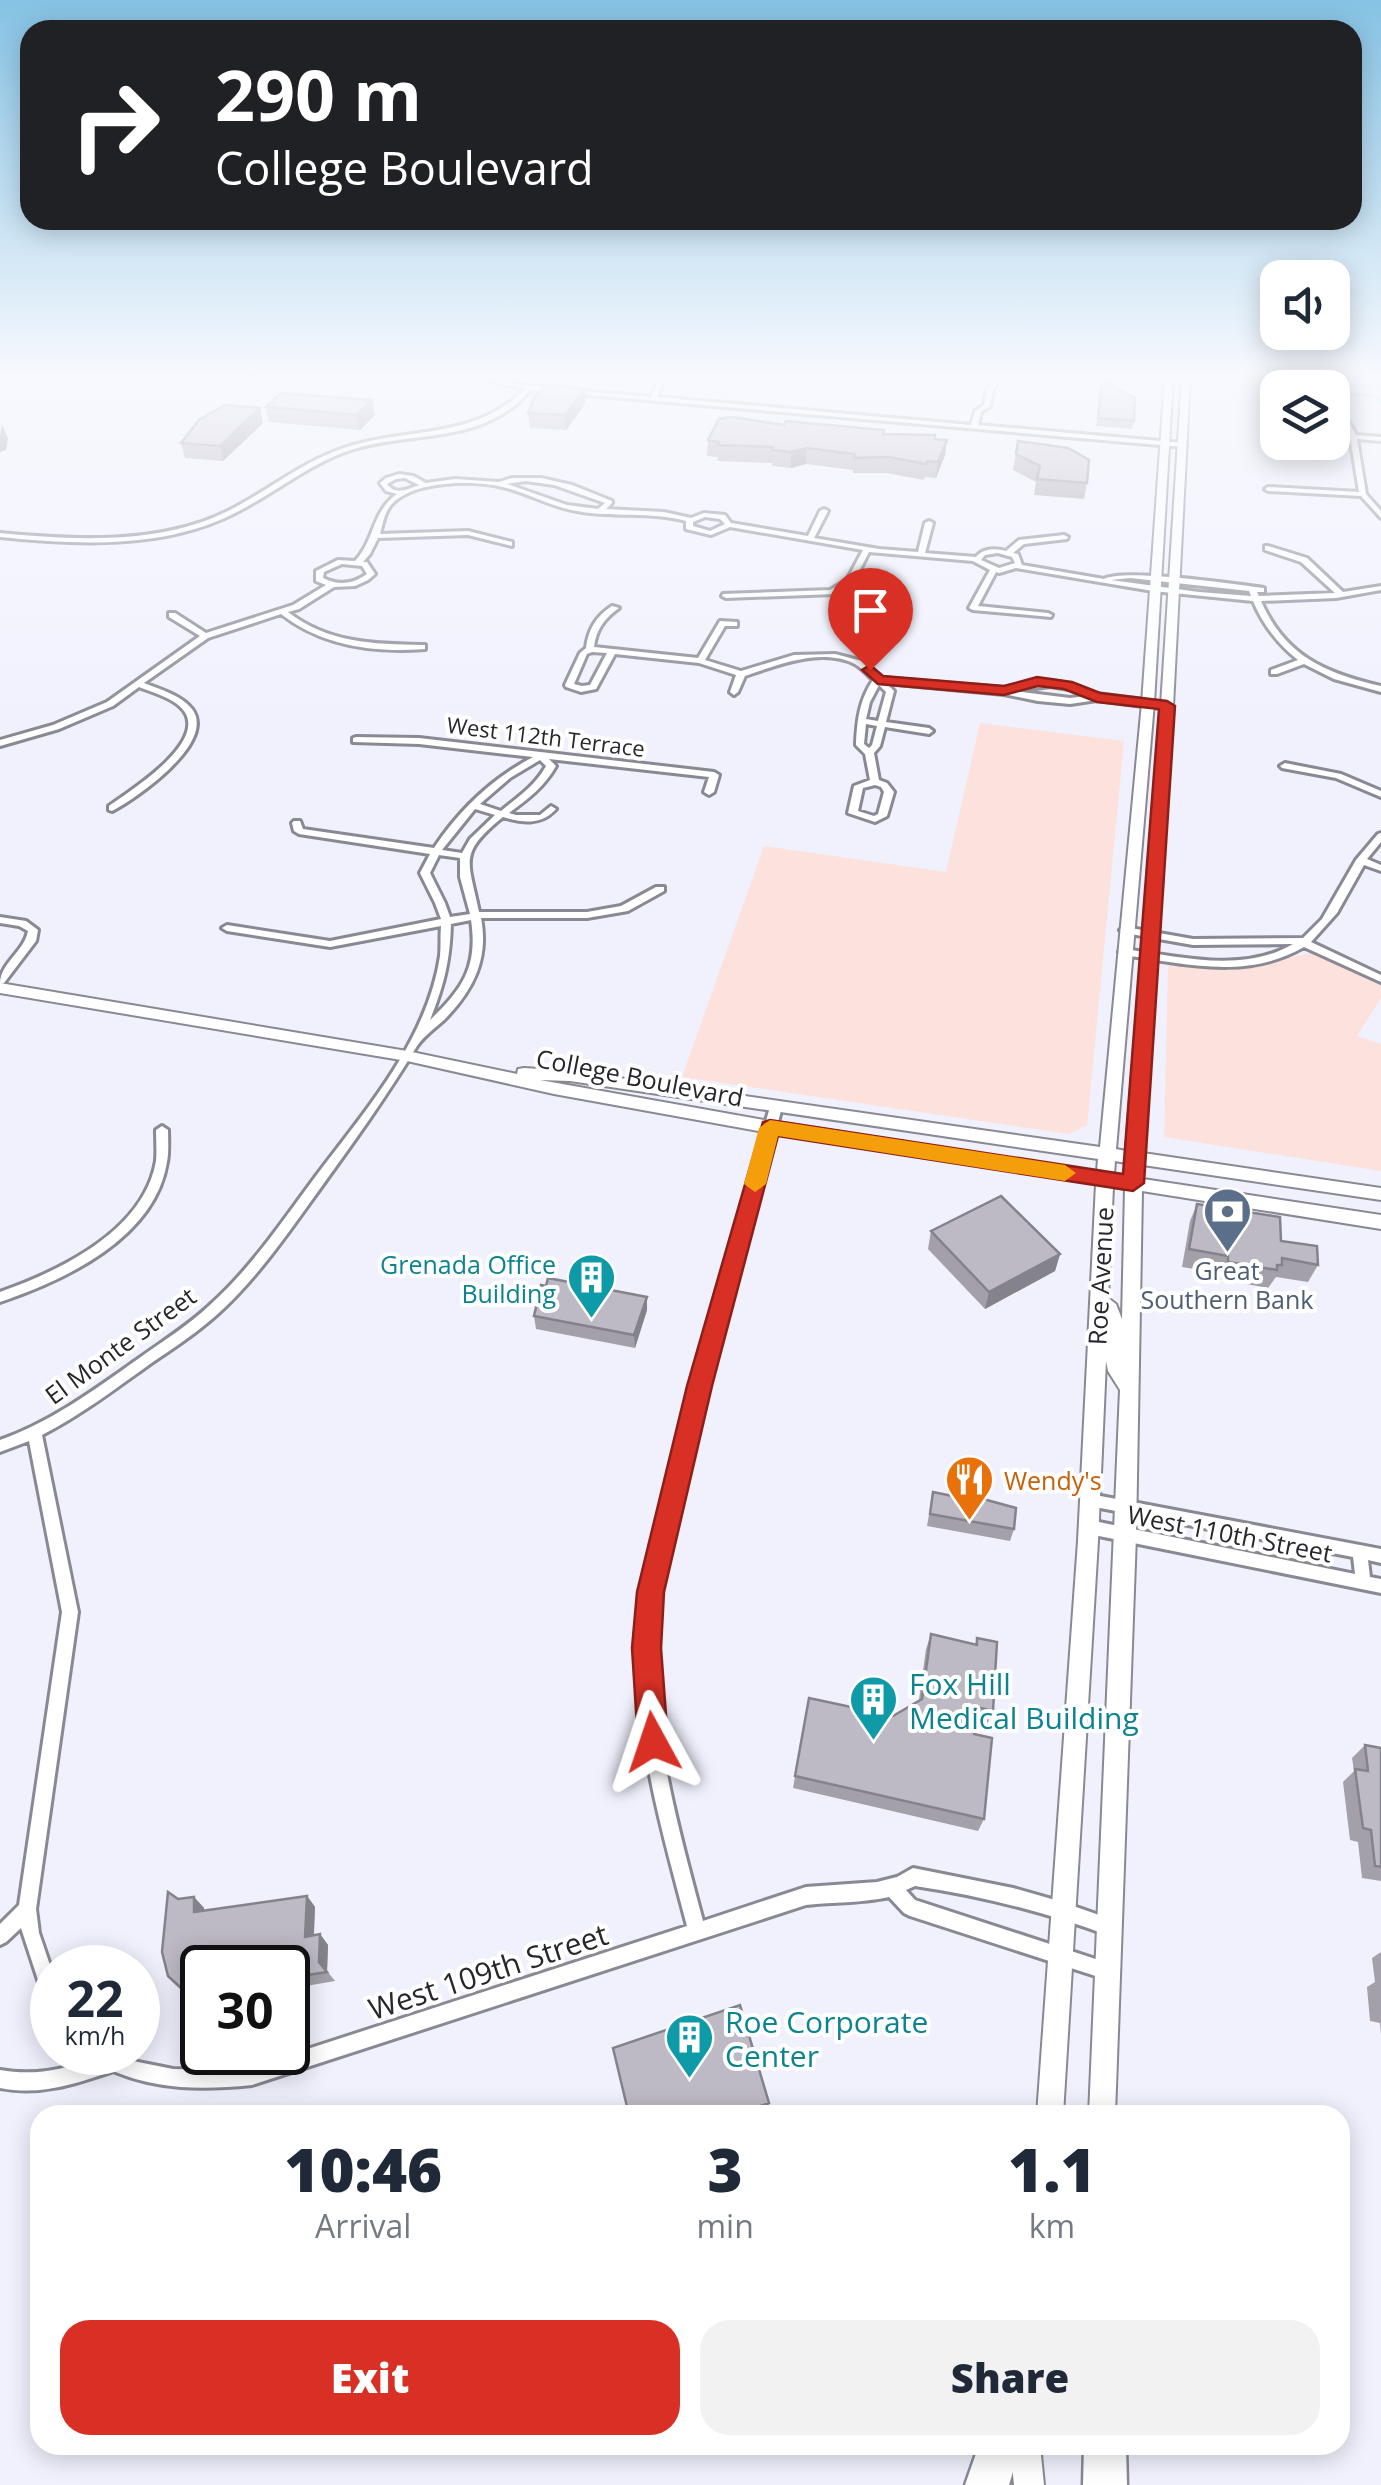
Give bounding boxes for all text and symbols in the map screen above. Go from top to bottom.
text: 290 m [215,46,422,142]
icon: right [50,60,180,190]
text: College Boulevard [215,137,594,198]
map controls [1260,260,1350,460]
button: sound [1260,260,1350,350]
button: layers [1260,370,1350,460]
pin [828,568,913,671]
icon: arrive [843,583,898,638]
street label: West 112th Terrace [445,709,647,763]
street label: College Boulevard [534,1040,746,1114]
bank icon: Great Southern Bank [1201,1186,1253,1254]
street label: Roe Avenue [1079,1206,1121,1346]
place label: Grenada Office Building [380,1247,556,1310]
building icon: Grenada Office Building [565,1252,617,1320]
place label: Great Southern Bank [1141,1253,1313,1316]
street label: El Monte Street [38,1279,202,1411]
restaurant icon: Wendy's [943,1454,995,1522]
place label: Wendy's [1004,1463,1102,1497]
street label: West 110th Street [1125,1496,1335,1570]
place label: Fox Hill Medical Building [909,1663,1139,1738]
building icon: Fox Hill Medical Building [848,1674,900,1742]
position arrow [601,1690,705,1794]
street label: West 109th Street [363,1913,613,2029]
speed limit sign: 30 [180,1945,310,2075]
text: 22 [66,1964,124,2032]
place label: Roe Corporate Center [725,2001,928,2076]
building icon: Roe Corporate Center [664,2012,716,2080]
text: km/h [65,2018,125,2052]
text: 10:46 [284,2128,442,2210]
text: 3 [708,2128,743,2210]
text: 1.1 [1008,2128,1096,2210]
text: Arrival [315,2204,411,2247]
text: min [696,2204,754,2247]
text: km [1029,2204,1075,2247]
button: Exit [60,2320,680,2435]
button: Share [700,2320,1320,2435]

